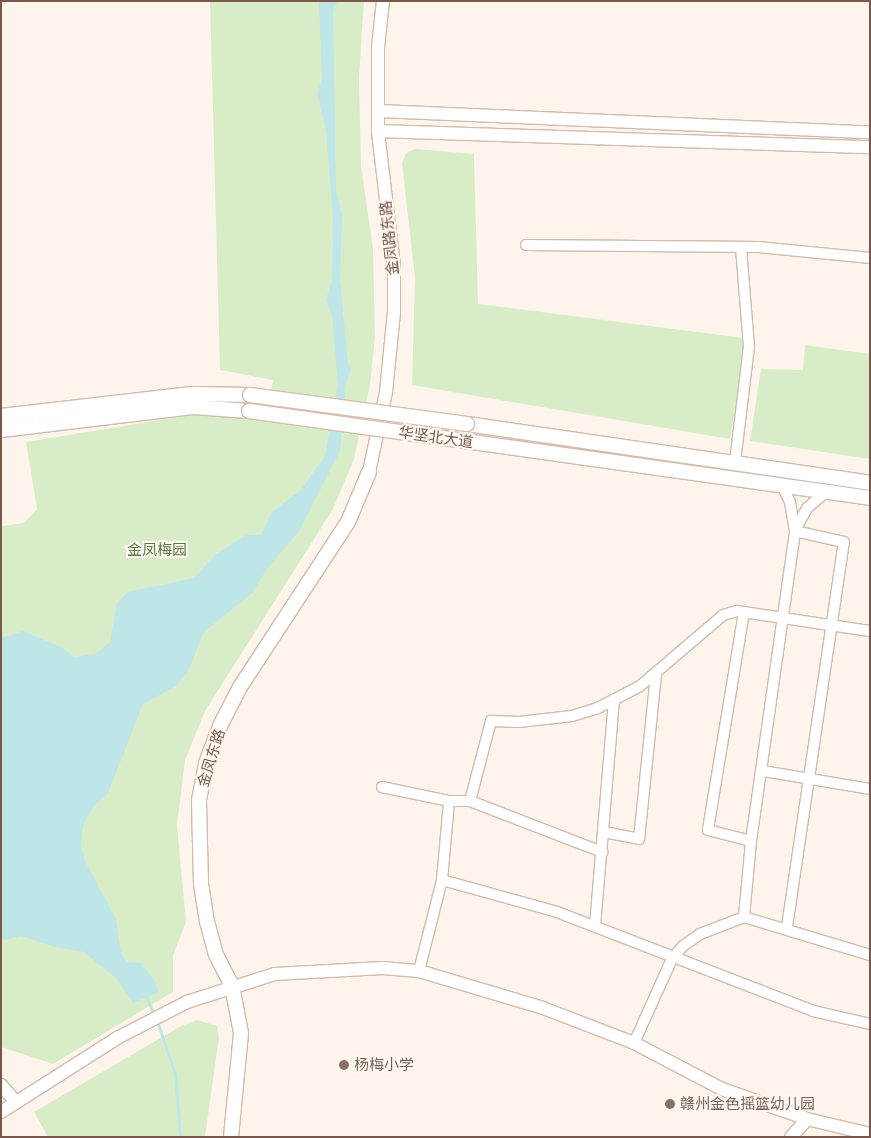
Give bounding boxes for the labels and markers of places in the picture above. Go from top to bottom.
place label: 杨梅小学 [354,1056,414,1074]
marker: 杨梅小学 [338,1059,350,1071]
place label: 赣州金色摇篮幼儿园 [680,1095,815,1113]
marker: 赣州金色摇篮幼儿园 [664,1098,676,1110]

